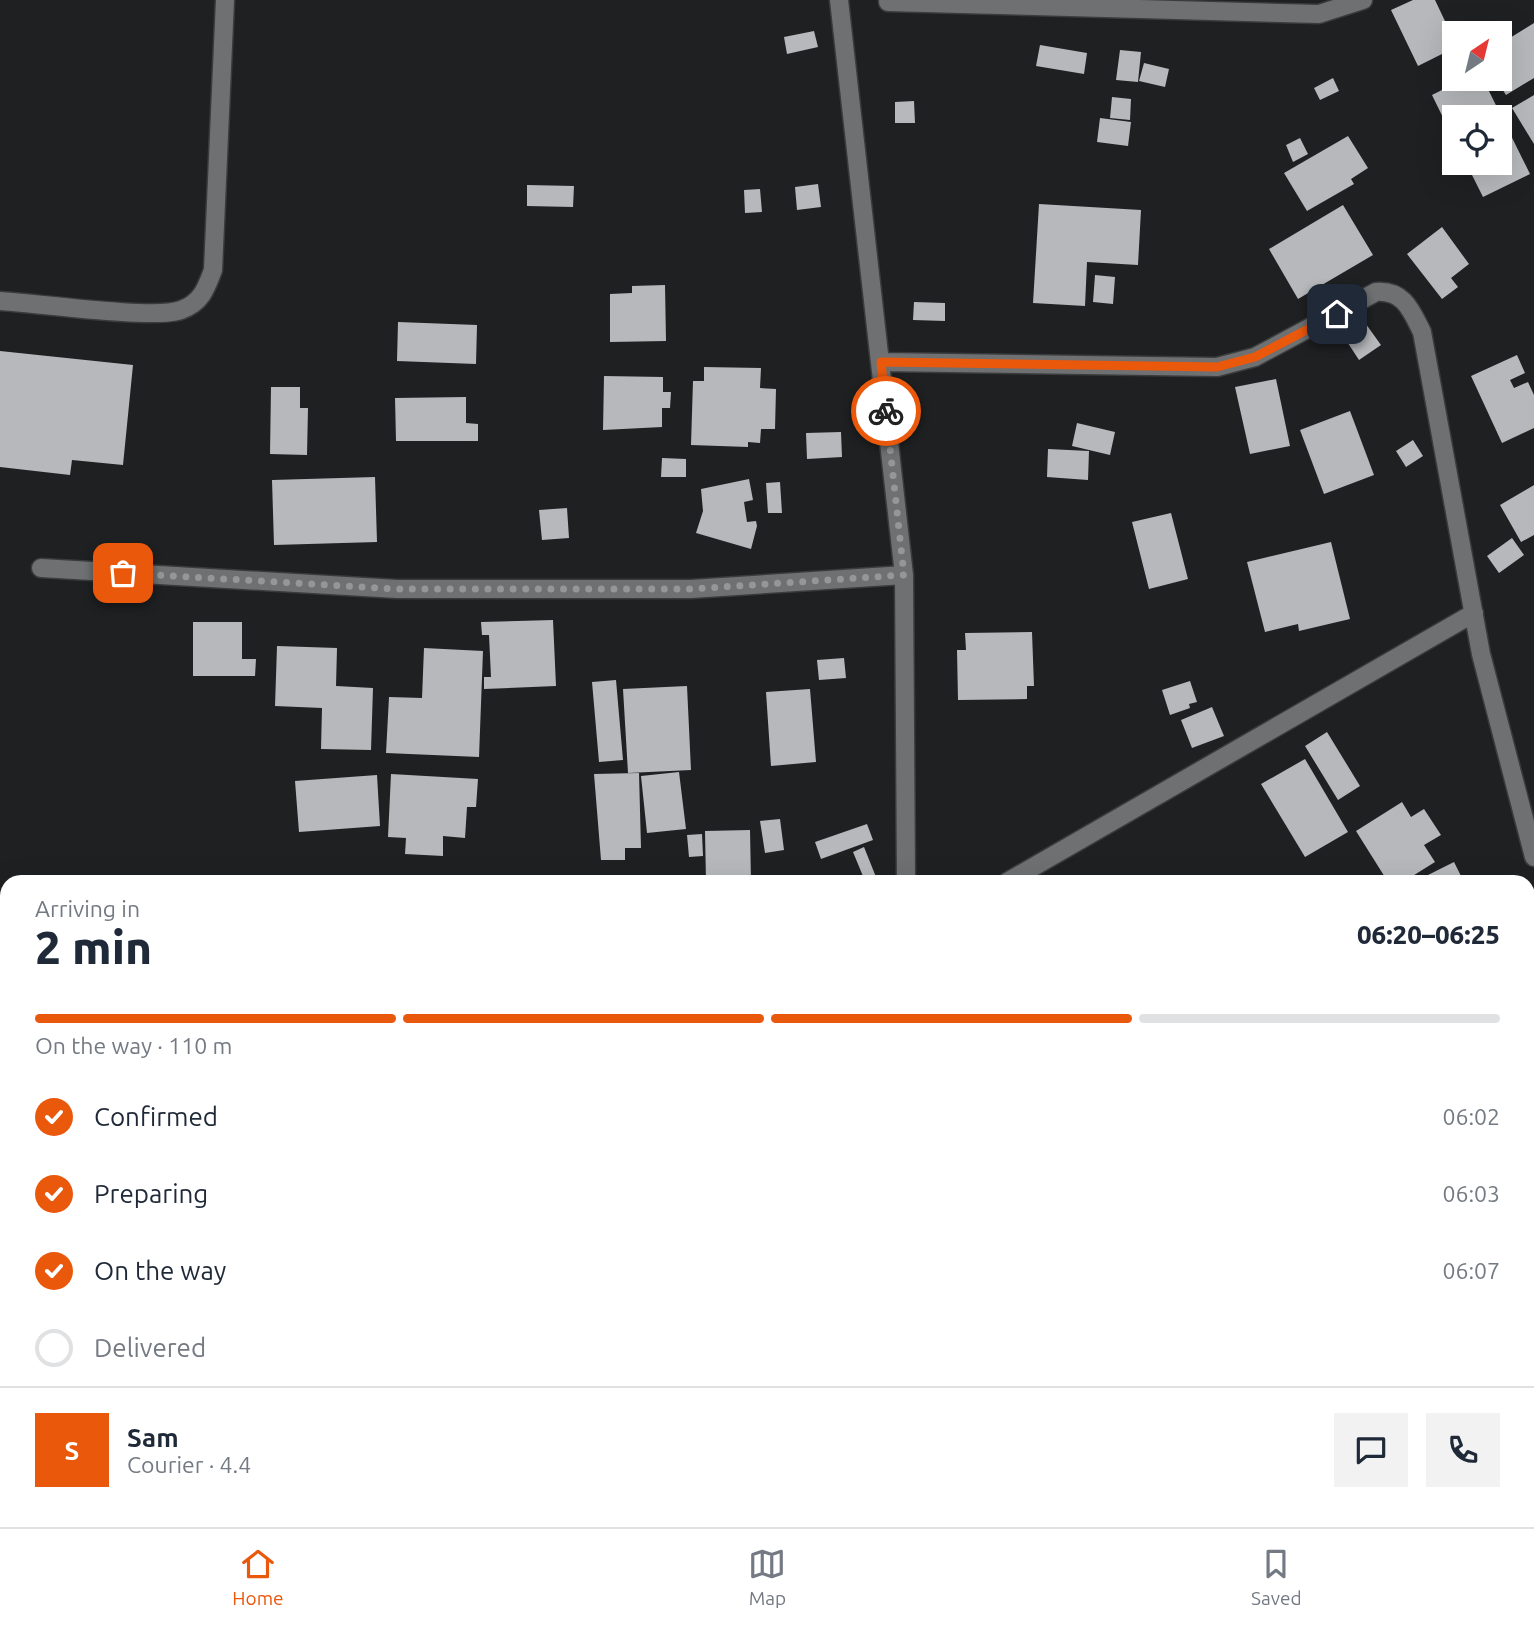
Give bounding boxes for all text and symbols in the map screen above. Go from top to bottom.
north arrow [1442,21,1512,91]
map controls [1442,21,1512,175]
button: locate [1442,105,1512,175]
pin [1307,284,1367,344]
icon: home [1318,295,1356,333]
courier [851,376,921,446]
icon: bike [867,392,905,430]
pin [93,543,153,603]
icon: bag [104,554,142,592]
text: Arriving in [35,896,140,921]
text: 06:20–06:25 [1357,920,1500,949]
text: 2 min [35,921,152,973]
text: On the way · 110 m [35,1033,232,1058]
icon: check [35,1098,73,1136]
text: Confirmed [94,1102,218,1131]
text: 06:02 [1442,1104,1500,1129]
icon: check [35,1175,73,1213]
text: Preparing [94,1179,208,1208]
text: 06:03 [1442,1181,1500,1206]
icon: check [35,1252,73,1290]
text: On the way [94,1256,226,1285]
text: 06:07 [1442,1258,1500,1283]
text: Delivered [94,1333,206,1362]
button: chat [1334,1413,1408,1487]
button: phone [1426,1413,1500,1487]
text: Sam [127,1423,179,1452]
text: S [65,1436,79,1465]
text: Courier · 4.4 [127,1452,251,1477]
tab: Home [232,1545,284,1609]
tab: Map [748,1545,786,1609]
tab: Saved [1251,1545,1302,1609]

